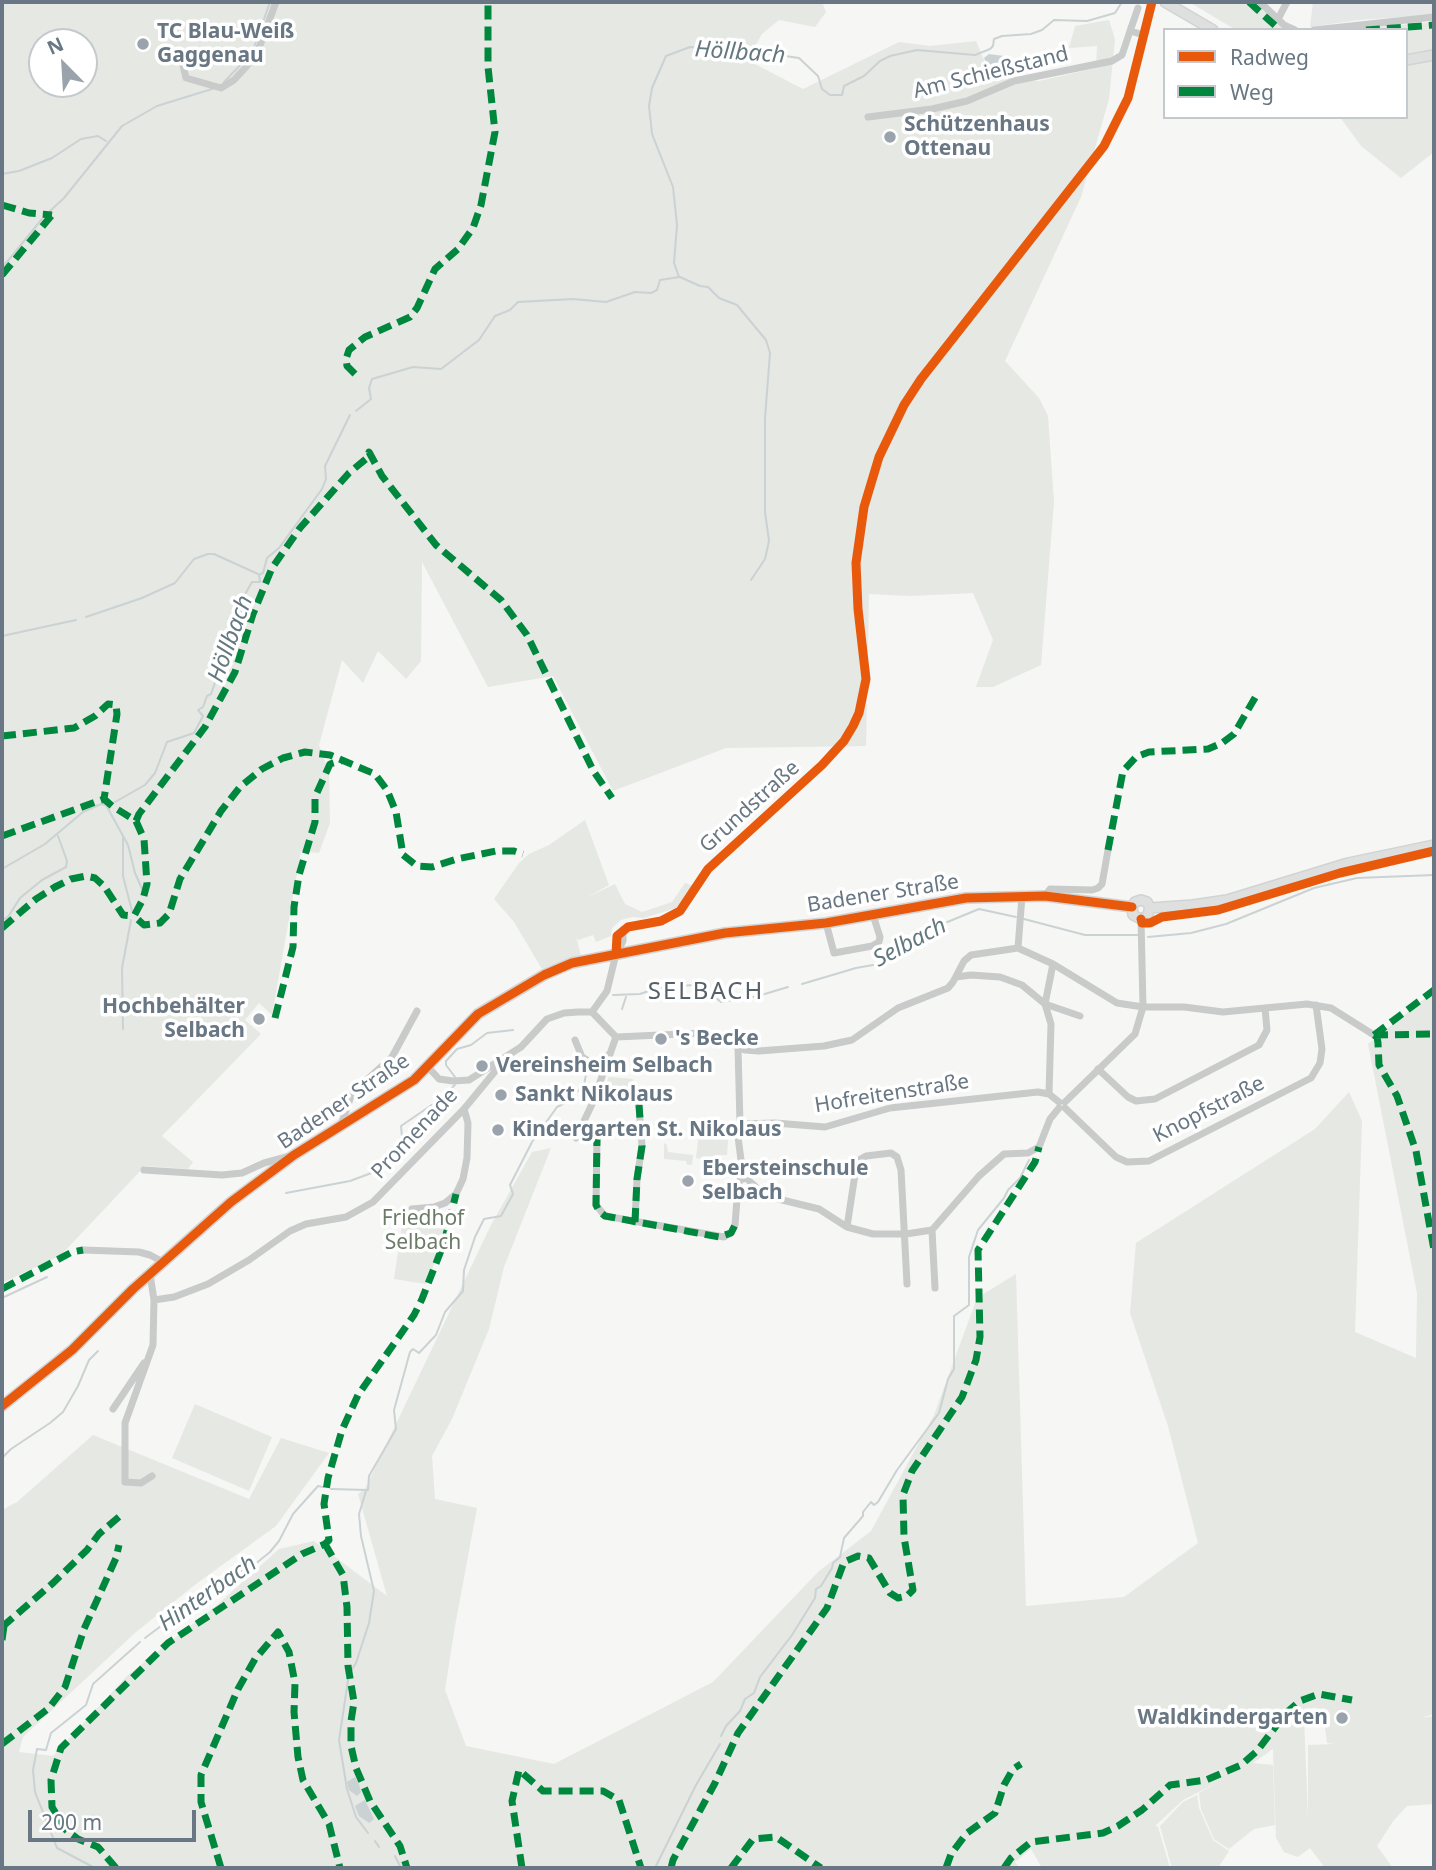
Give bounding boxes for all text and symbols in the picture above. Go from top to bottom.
place label: TC Blau-Weiß Gaggenau [157,19,294,69]
north arrow [28,28,98,98]
legend [1163,28,1408,119]
text: N [43,31,68,61]
marker: TC Blau-Weiß Gaggenau [135,36,151,52]
water label: Höllbach [694,36,786,70]
street label: Am Schießstand [911,42,1071,104]
text: Radweg [1230,43,1309,71]
text: Weg [1230,78,1274,106]
place label: Schützenhaus Ottenau [904,112,1050,162]
marker: Schützenhaus Ottenau [882,129,898,145]
water label: Höllbach [203,592,259,686]
street label: Grundstraße [695,756,805,858]
street label: Badener Straße [805,870,961,918]
water label: Selbach [869,912,951,974]
district label: SELBACH [649,978,763,1006]
place label: Hochbehälter Selbach [102,994,245,1044]
marker: Hochbehälter Selbach [251,1011,267,1027]
place label: 's Becke [675,1026,759,1052]
marker: 's Becke [653,1031,669,1047]
street label: Badener Straße [273,1049,415,1155]
place label: Vereinsheim Selbach [496,1053,713,1079]
marker: Vereinsheim Selbach [474,1058,490,1074]
street label: Hofreitenstraße [813,1069,971,1119]
street label: Knopfstraße [1149,1071,1269,1149]
place label: Sankt Nikolaus [515,1082,673,1108]
street label: Promenade [367,1083,463,1185]
marker: Sankt Nikolaus [493,1087,509,1103]
place label: Kindergarten St. Nikolaus [512,1117,781,1143]
marker: Kindergarten St. Nikolaus [490,1122,506,1138]
place label: Ebersteinschule Selbach [702,1156,869,1206]
marker: Ebersteinschule Selbach [680,1173,696,1189]
park label: Friedhof Selbach [382,1206,464,1256]
water label: Hinterbach [154,1550,262,1638]
place label: Waldkindergarten [1138,1705,1328,1731]
marker: Waldkindergarten [1334,1710,1350,1726]
scale bar [32,1797,200,1841]
text: 200 m [41,1808,102,1836]

